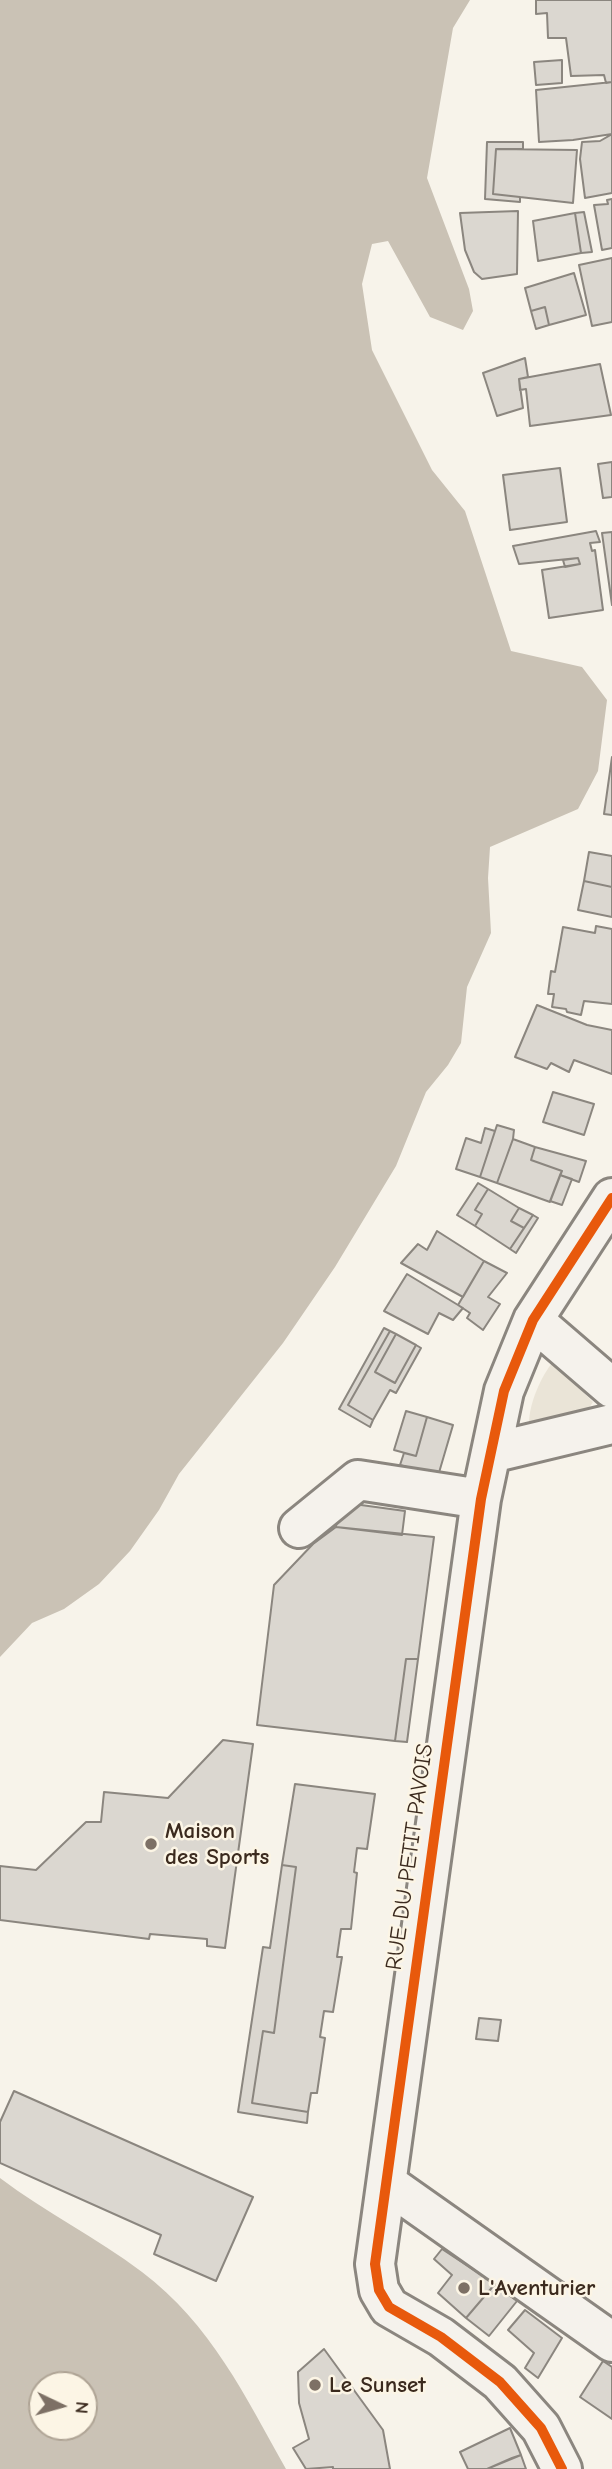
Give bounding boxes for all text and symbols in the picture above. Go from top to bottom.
street label: RUE DU PETIT PAVOIS [380,1742,440,1972]
place label: Maison des Sports [165,1817,269,1871]
marker: Maison des Sports [143,1836,159,1852]
place label: L'Aventurier [478,2274,595,2302]
marker: L'Aventurier [456,2280,472,2296]
north arrow [28,2371,98,2441]
place label: Le Sunset [329,2371,426,2399]
marker: Le Sunset [307,2377,323,2393]
text: N [70,2401,93,2415]

